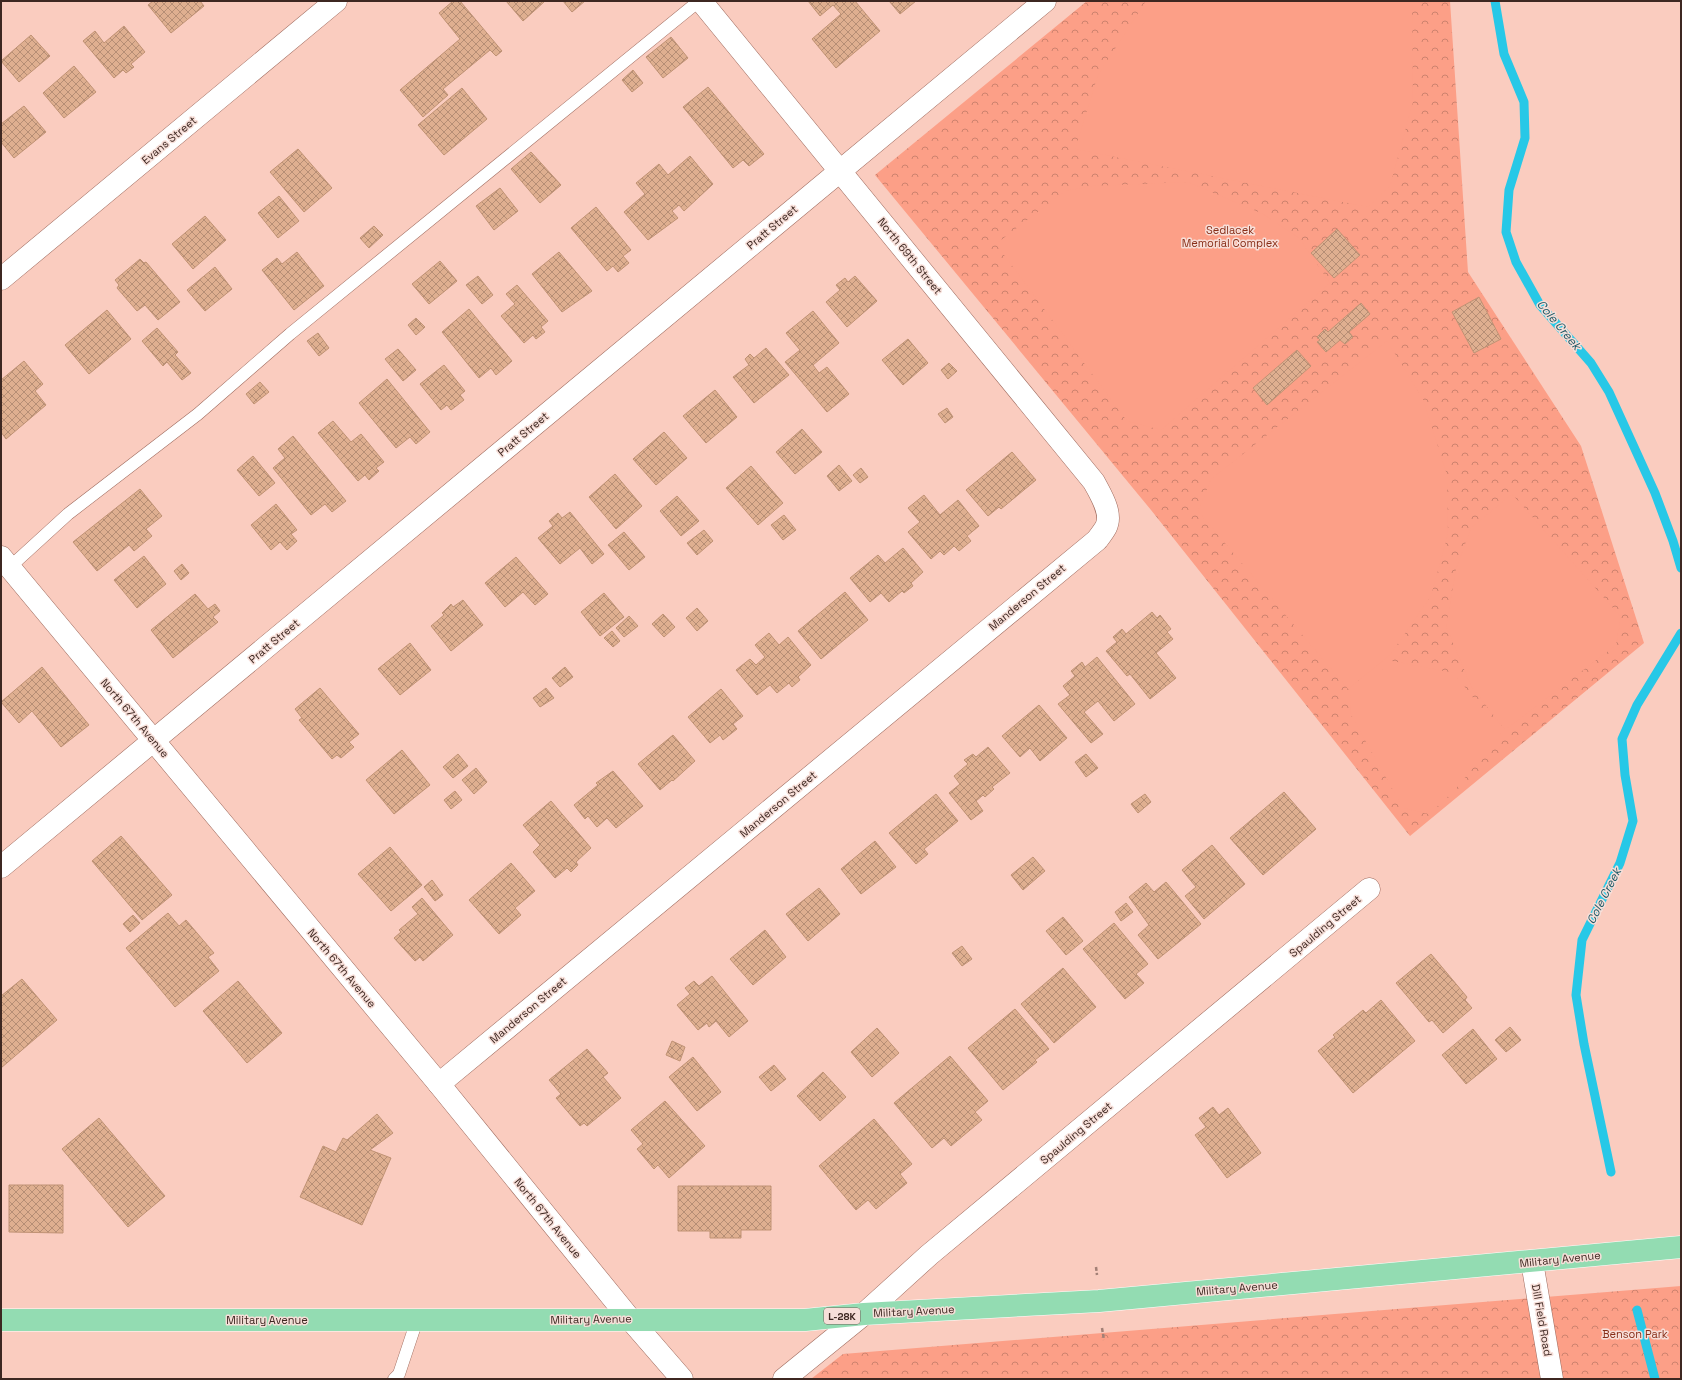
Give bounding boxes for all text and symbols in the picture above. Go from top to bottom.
street label: Evans Street [139,113,199,167]
street label: Pratt Street [744,202,800,252]
street label: North 69th Street [875,215,945,297]
park label: Sedlacek Memorial Complex [1182,223,1279,250]
water label: Cole Creek [1533,297,1586,355]
street label: Pratt Street [495,409,551,459]
street label: Manderson Street [986,561,1068,633]
street label: Pratt Street [246,616,302,666]
street label: North 67th Avenue [98,676,172,760]
street label: Manderson Street [737,768,819,840]
water label: Cole Creek [1583,864,1626,927]
street label: Spaulding Street [1286,892,1364,960]
street label: North 67th Avenue [305,926,379,1010]
street label: Manderson Street [487,974,569,1046]
street label: Spaulding Street [1037,1099,1115,1167]
street label: North 67th Avenue [511,1175,585,1261]
street label: Military Avenue [1519,1248,1601,1270]
street label: Military Avenue [1196,1277,1278,1299]
street label: Dill Field Road [1529,1283,1555,1357]
street label: Military Avenue [873,1302,955,1320]
road number: L-28K [824,1308,860,1324]
street label: Military Avenue [550,1311,632,1327]
street label: Military Avenue [226,1313,308,1327]
park label: Benson Park [1602,1327,1668,1341]

